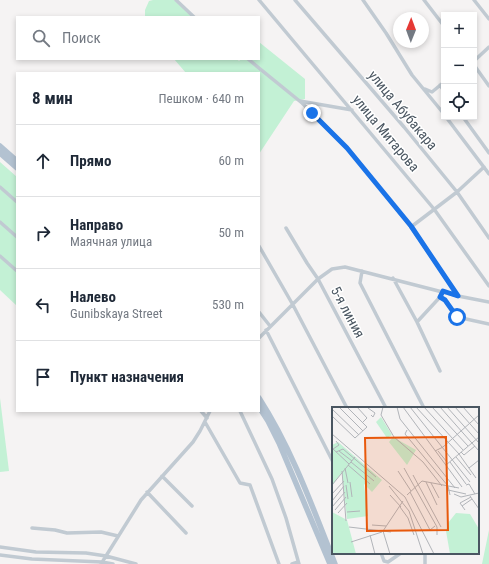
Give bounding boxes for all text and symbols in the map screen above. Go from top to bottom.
north arrow [393,12,429,48]
map controls [441,12,477,120]
button: + [441,12,477,48]
search box [16,16,260,60]
icon: search [30,27,52,49]
text: Поиск [62,29,101,47]
button: − [441,48,477,84]
street label: улица Абубакара [365,67,441,153]
button: locate [441,84,477,120]
text: 8 мин [32,88,73,108]
text: Пешком · 640 m [158,91,244,106]
street label: улица Митарова [349,91,423,175]
route end [303,104,321,122]
icon: ahead [32,150,54,172]
text: Прямо [70,152,111,170]
text: 60 m [218,153,244,168]
text: Направо [70,216,123,234]
icon: right [32,222,54,244]
text: 50 m [218,225,244,240]
text: Маячная улица [70,234,152,249]
street label: 5-я линия [328,284,368,340]
text: Налево [70,288,116,306]
icon: left [32,294,54,316]
text: 530 m [212,297,244,312]
text: Gunibskaya Street [70,306,163,321]
route start [448,308,466,326]
icon: arrive [32,366,54,388]
text: Пункт назначения [70,368,184,386]
inset map [332,407,479,554]

